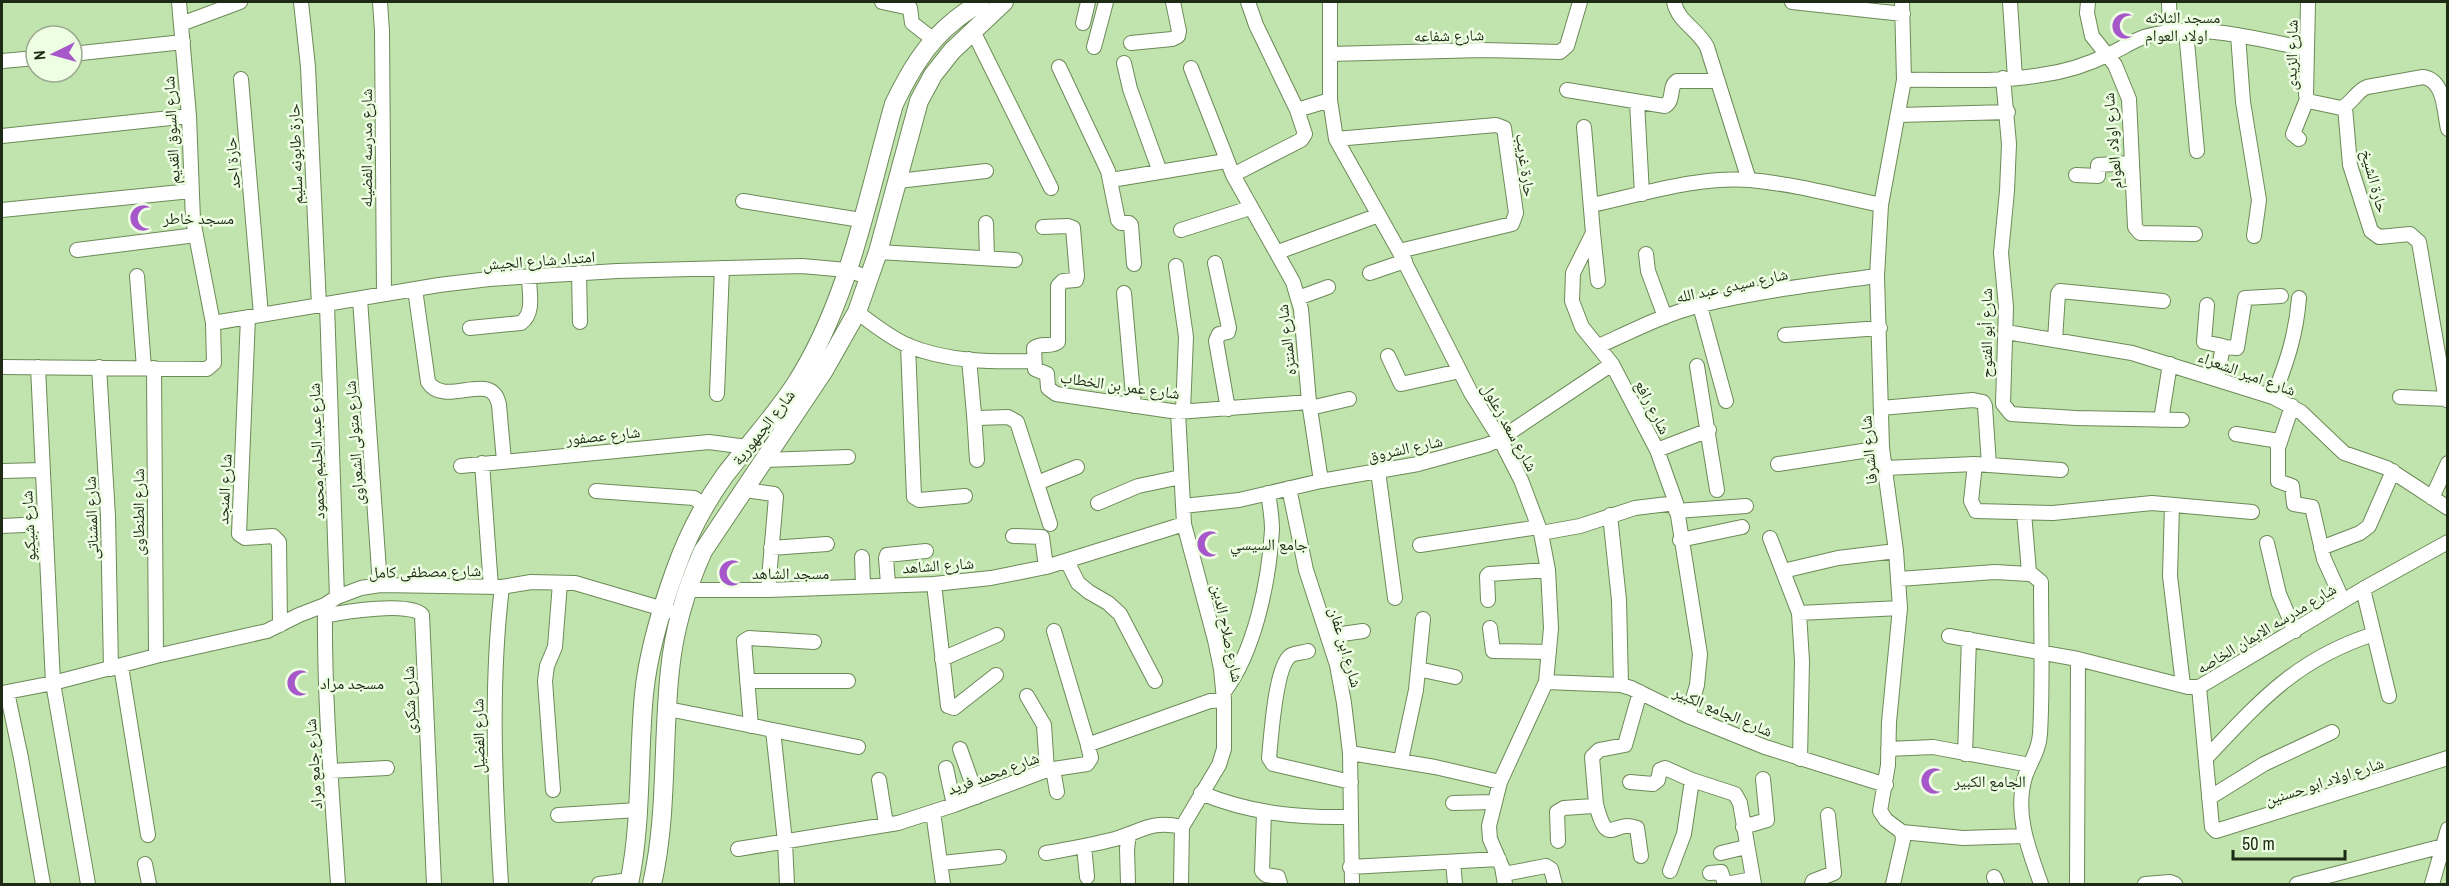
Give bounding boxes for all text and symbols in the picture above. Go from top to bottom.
place label: مسجد الثلاثه اولاد العوام [2145,6,2220,46]
mosque icon: مسجد الثلاثه اولاد العوام [2110,11,2140,41]
street label: شارع الزيدى [2279,19,2303,91]
street label: شارع شفاعه [1414,23,1484,47]
north arrow [24,24,84,84]
text: N [28,50,50,61]
street label: شارع السوق القديم [157,75,185,185]
street label: شارع مدرسه الفضيله [355,88,377,208]
street label: شارع اولاد العوام [2097,92,2127,190]
street label: حارة طابونه سليم [282,103,308,205]
street label: حارة غريب [1511,132,1541,198]
street label: حارة احد [219,136,245,190]
street label: حارة الشيخ [2356,147,2394,215]
mosque icon: مسجد خاطر [128,203,158,233]
place label: مسجد خاطر [162,207,234,229]
street label: امتداد شارع الجيش [482,245,596,275]
street label: شارع سيدى عبد الله [1674,262,1790,308]
street label: شارع أبو الفتوح [1975,288,1997,378]
street label: شارع المنتزه [1271,303,1301,377]
street label: شارع امير الشعراء [2195,345,2299,401]
street label: شارع عمر بن الخطاب [1059,366,1181,404]
street label: شارع رافع [1630,376,1676,438]
street label: شارع سعد زعلول [1477,379,1543,475]
street label: شارع متولى الشعراوى [339,380,369,506]
street label: شارع عبد الحليم محمود [303,382,329,520]
street label: شارع الجمهورية [726,384,800,470]
street label: شارع الشرفا [1854,415,1882,485]
street label: شارع عصفور [564,420,641,450]
street label: شارع الشروق [1365,429,1445,467]
street label: شارع المنجد [211,453,237,525]
street label: شارع الطنطاوى [127,468,149,556]
street label: شارع المشناتى [79,476,103,560]
street label: شارع شيكيو [15,490,41,562]
mosque icon: جامع السيسي [1195,529,1225,559]
place label: جامع السيسي [1230,533,1308,557]
street label: شارع الشاهد [901,552,975,578]
mosque icon: مسجد الشاهد [717,558,747,588]
street label: شارع مصطفى كامل [369,559,481,583]
place label: مسجد الشاهد [752,562,829,584]
street label: شارع مدرسه الايمان الخاصه [2192,577,2340,679]
street label: شارع صلاح الدين [1207,582,1249,684]
street label: شارع ابن عفان [1324,604,1368,690]
street label: شارع شكرى [397,665,421,735]
mosque icon: مسجد مراد [285,668,315,698]
place label: مسجد مراد [320,672,384,694]
street label: شارع الجامع الكبير [1669,680,1776,742]
street label: شارع الفضيل [466,698,490,774]
street label: شارع جامع مراد [299,718,327,810]
street label: شارع محمد فريد [944,746,1042,800]
street label: شارع اولاد ابو حسنين [2262,751,2386,811]
mosque icon: الجامع الكبير [1919,766,1949,796]
place label: الجامع الكبير [1953,770,2026,792]
scale bar [2233,823,2346,861]
text: 50 m [2242,831,2275,856]

